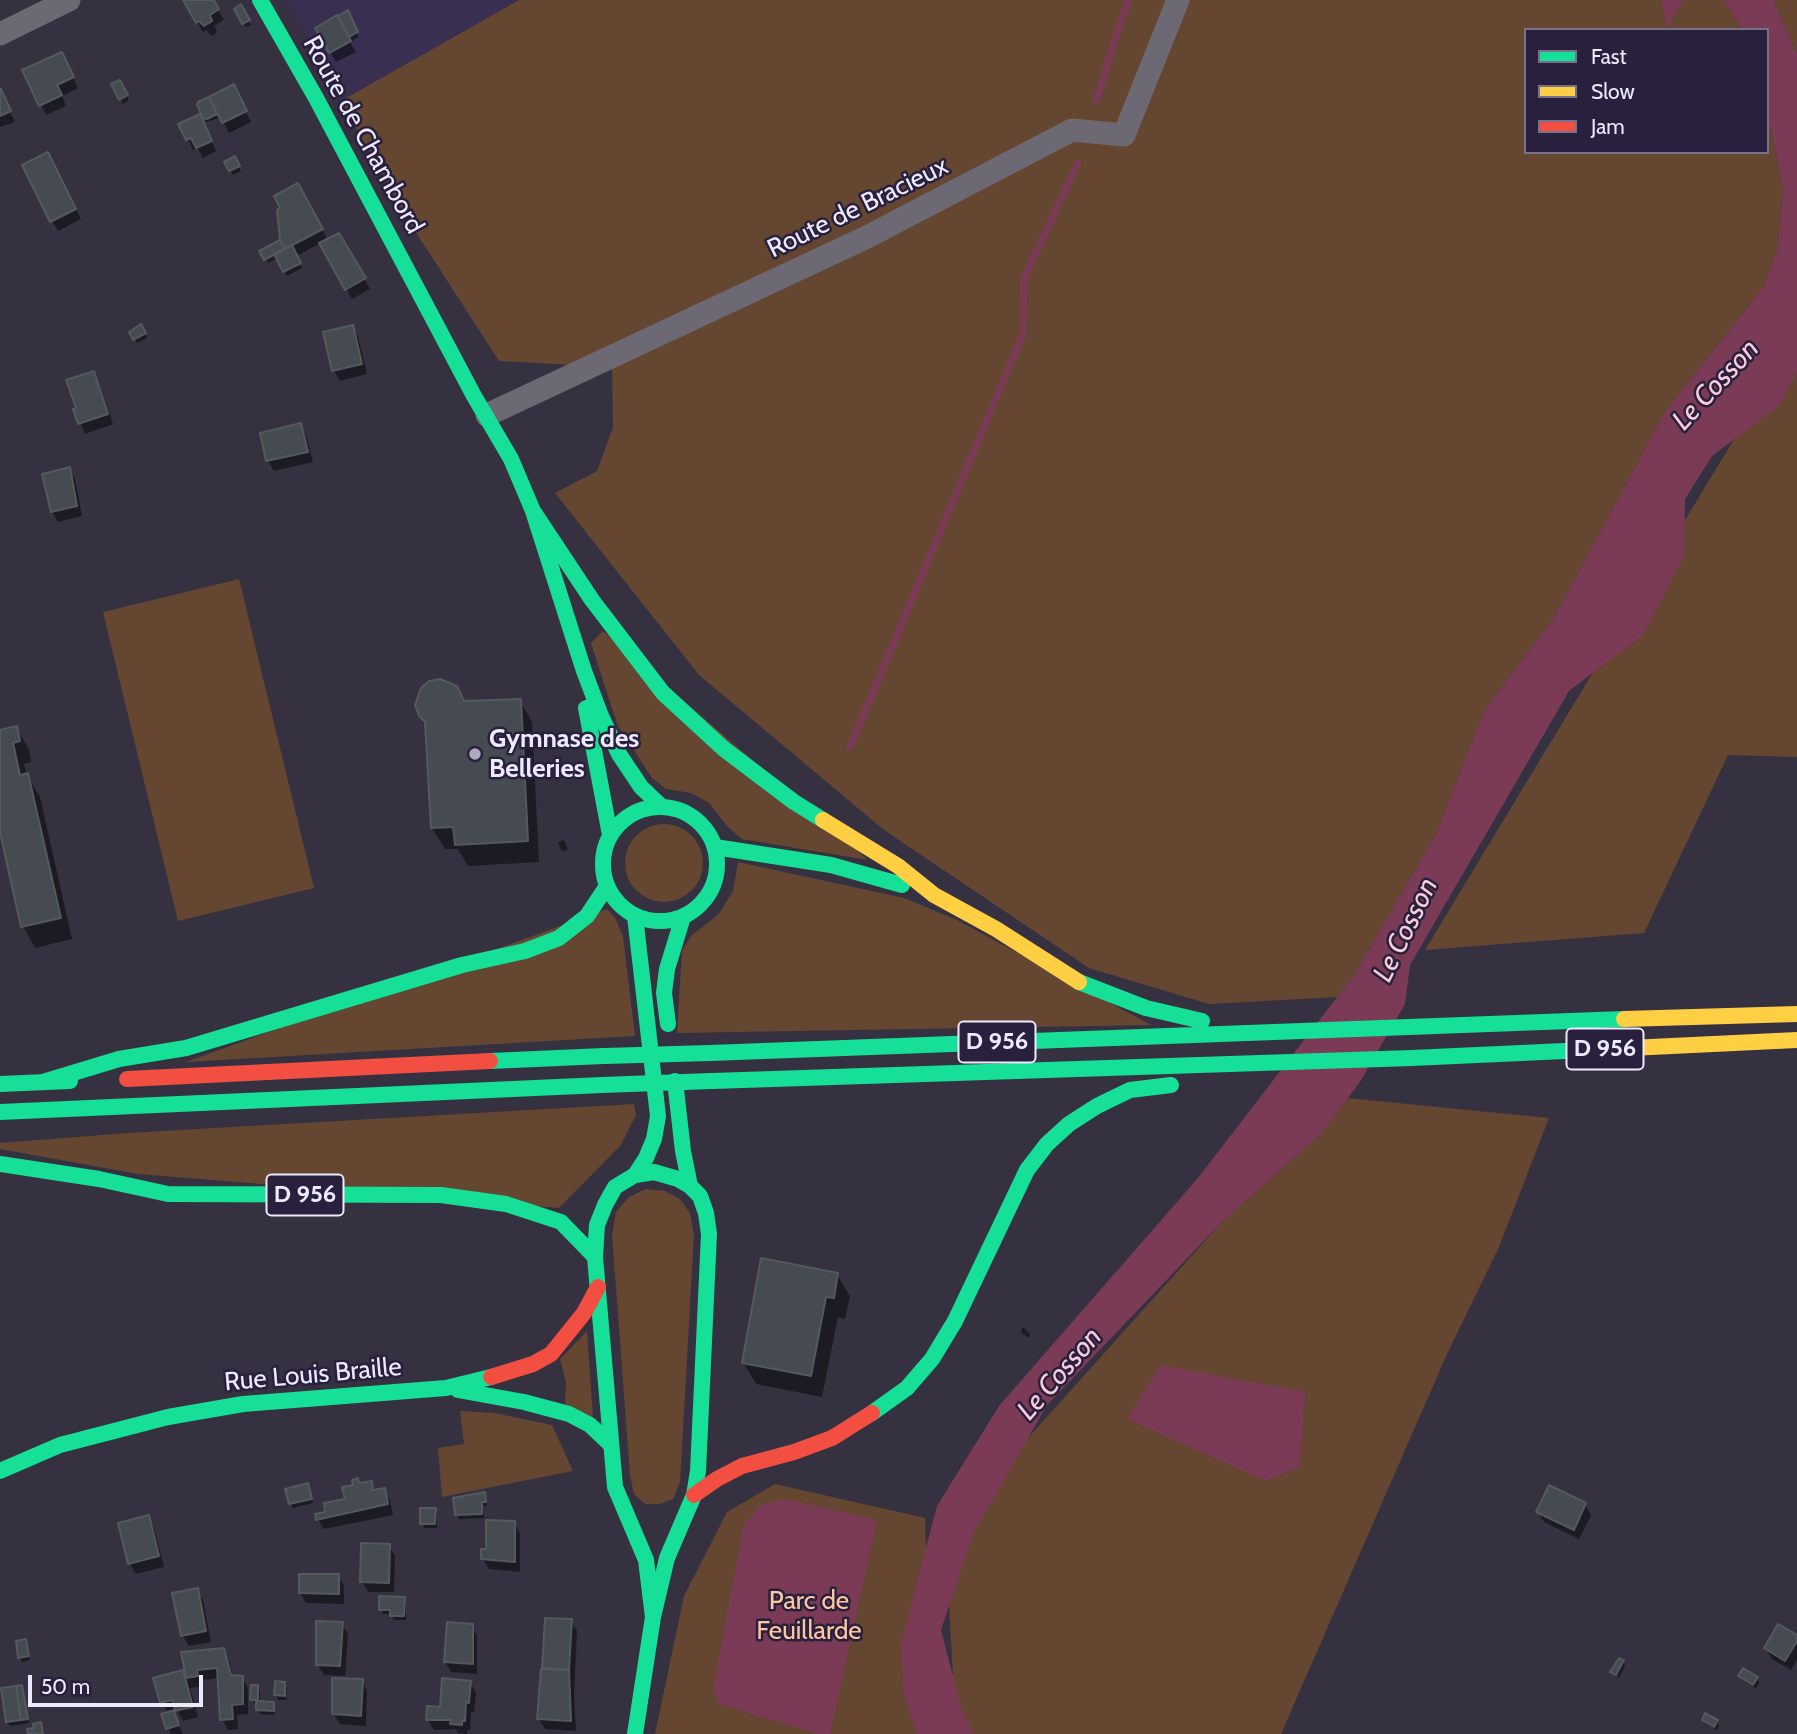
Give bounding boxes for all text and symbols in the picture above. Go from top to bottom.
legend [1524,28,1769,154]
street label: Route de Chambord [296,31,430,239]
text: Fast [1591,44,1627,69]
text: Slow [1591,79,1635,104]
text: Jam [1591,114,1625,139]
street label: Route de Bracieux [763,151,953,265]
water label: Le Cosson [1666,333,1766,437]
place label: Gymnase des Belleries [489,723,639,784]
marker: Gymnase des Belleries [467,746,483,762]
water label: Le Cosson [1366,873,1446,987]
road number: D 956 [958,1022,1036,1062]
road number: D 956 [1566,1028,1644,1070]
road number: D 956 [266,1175,344,1216]
water label: Le Cosson [1011,1321,1109,1427]
street label: Rue Louis Braille [223,1352,403,1398]
park label: Parc de Feuillarde [756,1585,862,1646]
scale bar [32,1660,206,1704]
text: 50 m [41,1674,90,1699]

